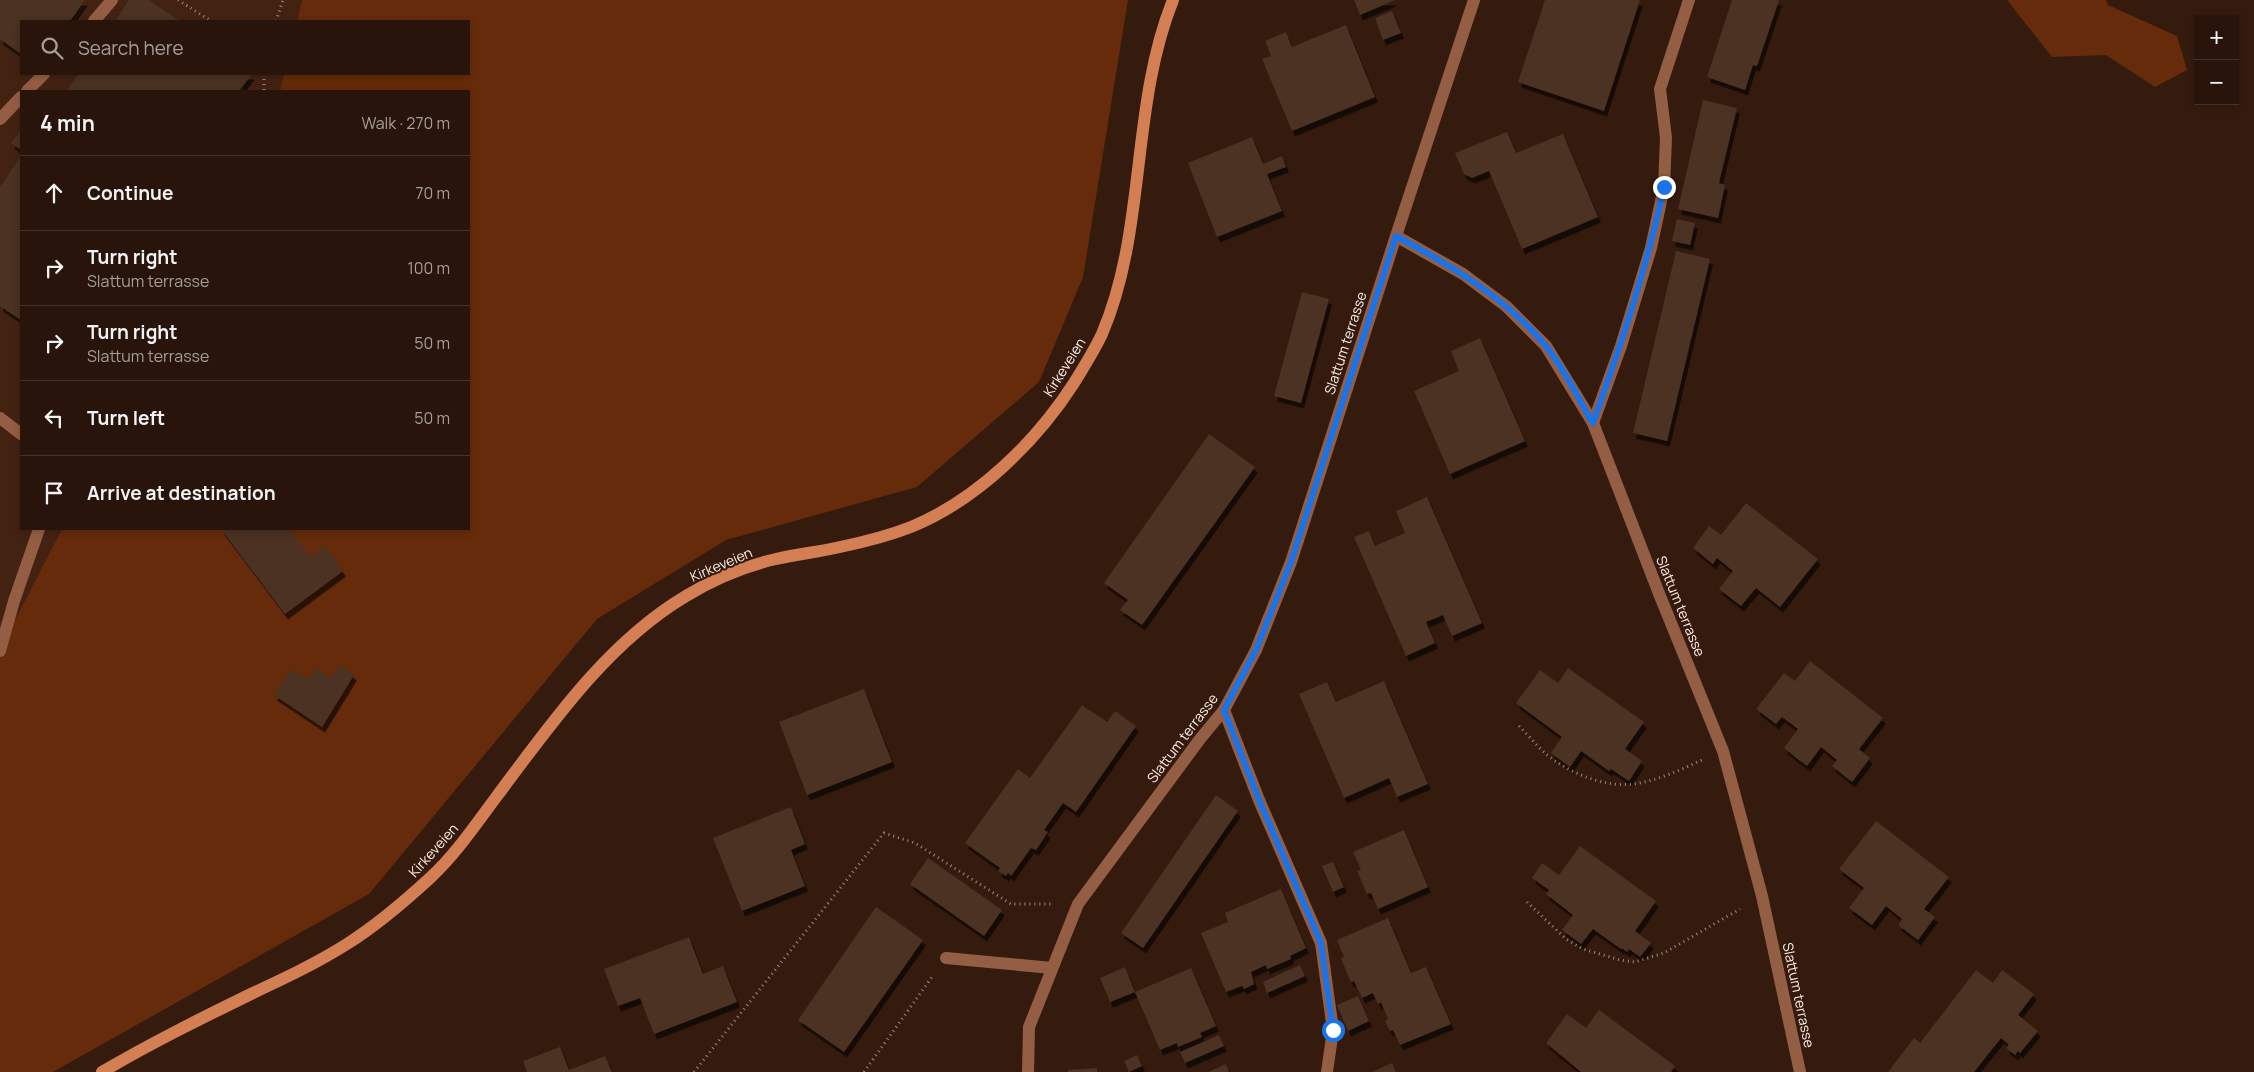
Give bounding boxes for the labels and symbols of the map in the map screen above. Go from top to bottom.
route end [1653,176,1676,199]
street label: Slattum terrasse [1319,289,1371,397]
street label: Kirkeveien [1038,334,1090,400]
street label: Kirkeveien [687,542,755,586]
street label: Slattum terrasse [1652,553,1710,659]
street label: Slattum terrasse [1142,690,1222,786]
street label: Kirkeveien [404,819,462,881]
street label: Slattum terrasse [1779,941,1819,1049]
route start [1322,1019,1345,1042]

